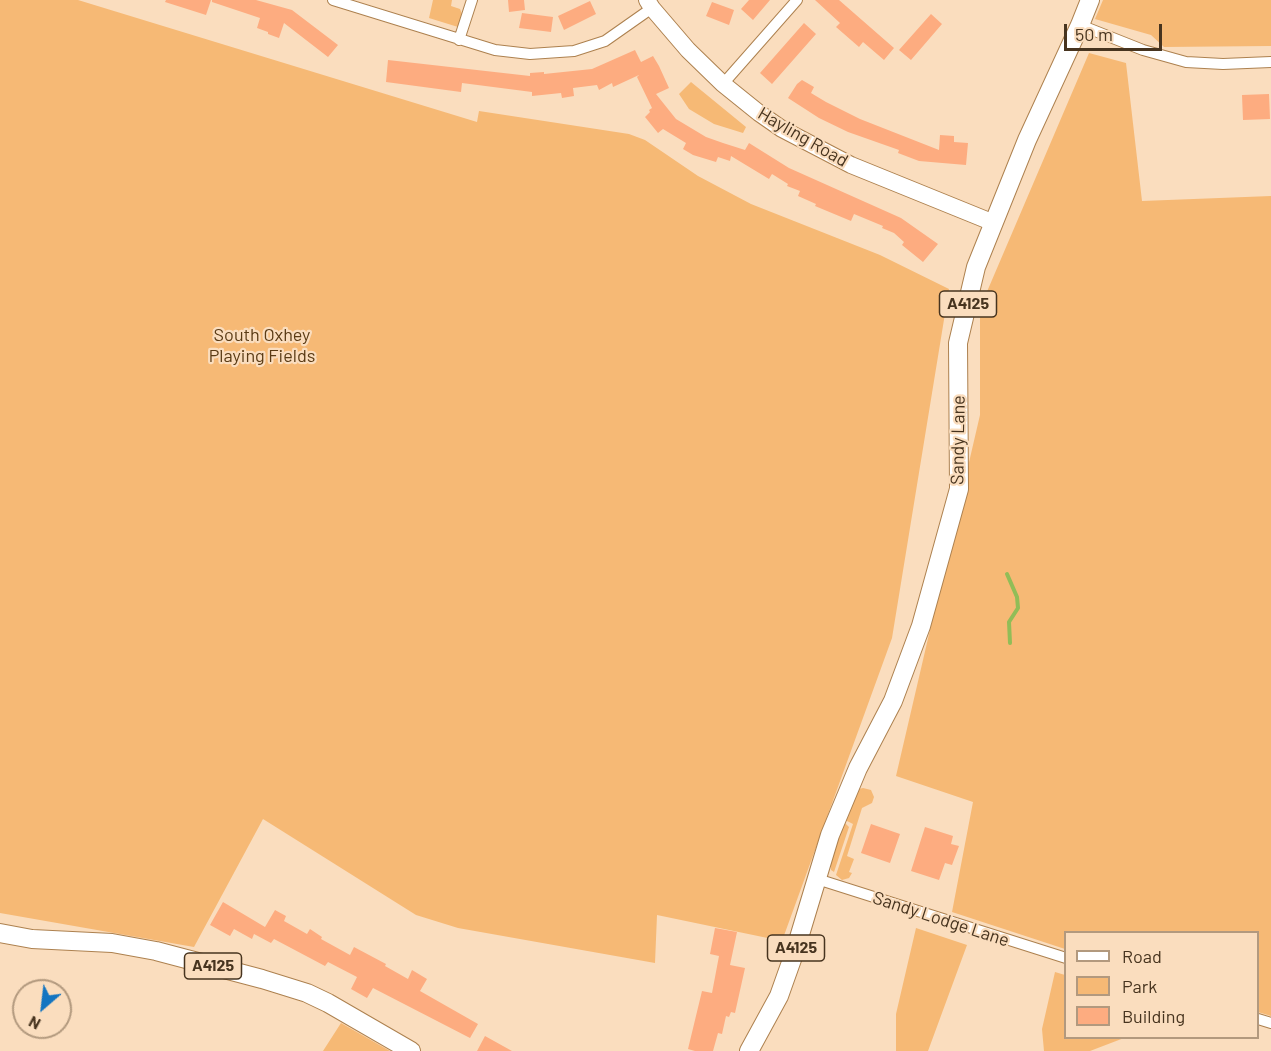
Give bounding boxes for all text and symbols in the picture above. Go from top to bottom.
scale bar [1067,12,1164,50]
text: 50 m [1075,23,1113,45]
street label: Hayling Road [754,102,852,172]
road number: A4125 [940,291,996,317]
park label: South Oxhey Playing Fields [209,324,315,366]
street label: Sandy Lane [946,395,970,485]
street label: Sandy Lodge Lane [870,887,1012,951]
legend [1064,931,1259,1039]
road number: A4125 [768,935,824,961]
text: Road [1122,945,1162,967]
road number: A4125 [184,953,242,979]
text: Park [1122,975,1157,997]
north arrow [12,979,72,1039]
text: Building [1122,1005,1185,1027]
text: N [25,1013,43,1034]

